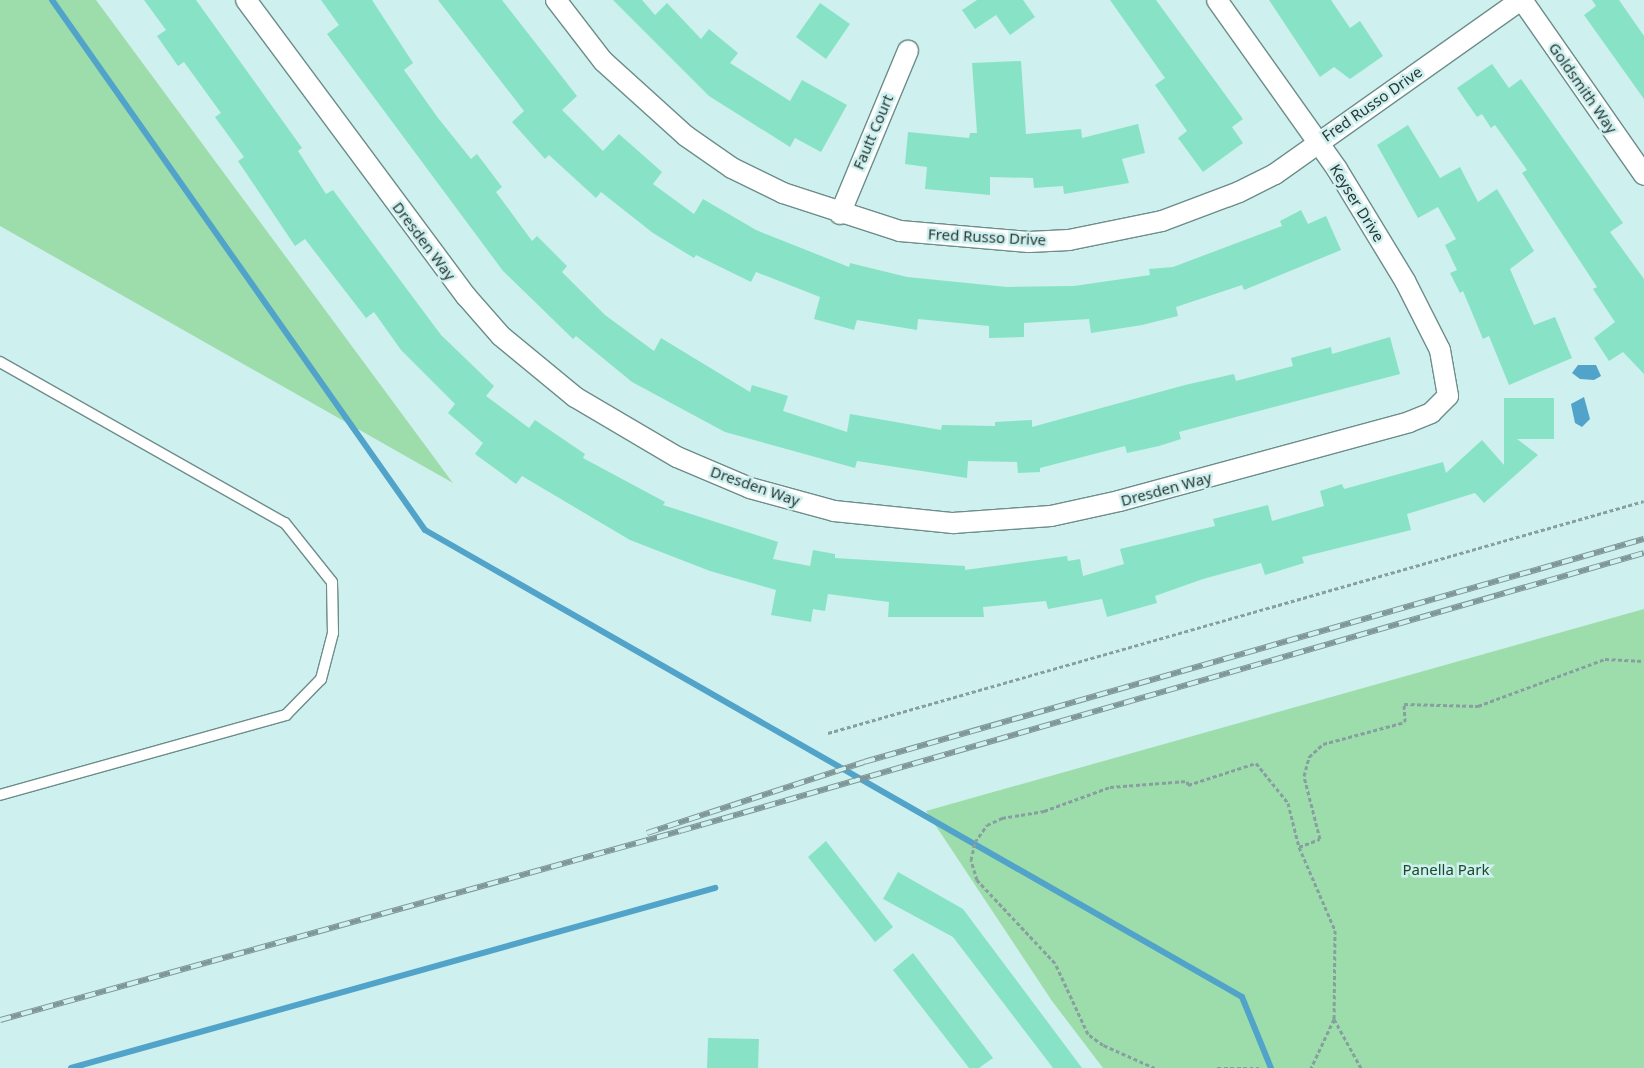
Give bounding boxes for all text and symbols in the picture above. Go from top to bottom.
street label: Goldsmith Way [1545,39,1621,137]
street label: Fred Russo Drive [1318,63,1426,145]
street label: Fautt Court [849,92,897,172]
street label: Keyser Drive [1326,161,1388,245]
street label: Dresden Way [389,198,459,284]
street label: Fred Russo Drive [927,225,1047,249]
street label: Dresden Way [708,462,802,510]
street label: Dresden Way [1119,468,1213,510]
park label: Panella Park [1403,861,1489,879]

